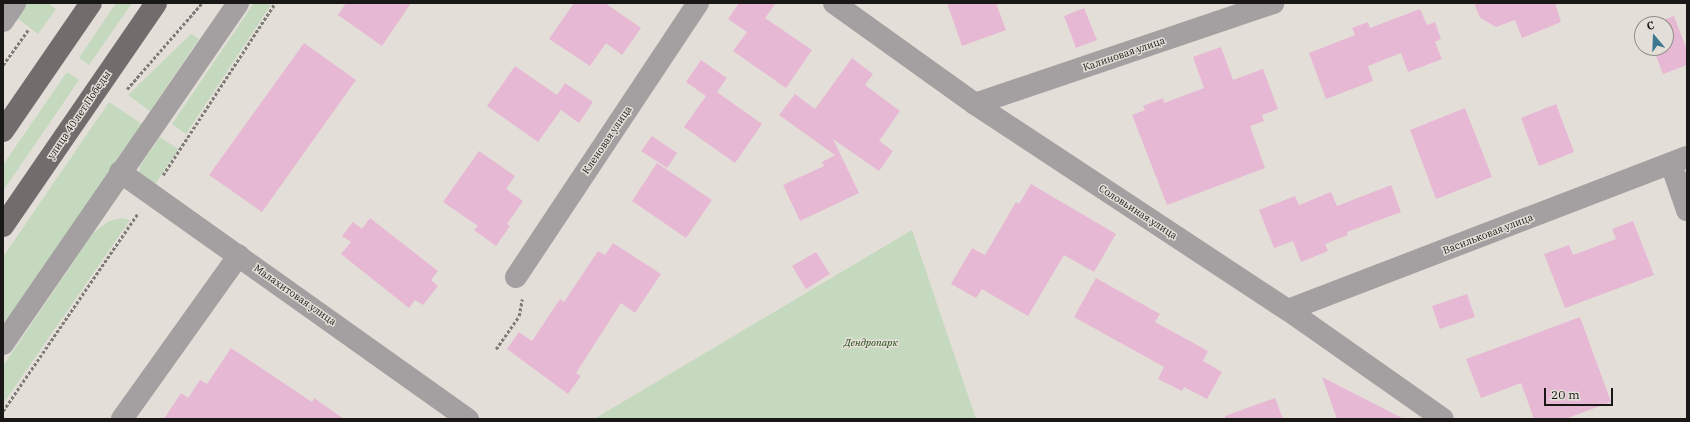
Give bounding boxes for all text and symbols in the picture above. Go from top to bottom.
north arrow [1634,16,1674,56]
text: С [1645,18,1656,33]
street label: Калиновая улица [1081,34,1167,74]
street label: улица 40 лет Победы [45,69,113,161]
street label: Кленовая улица [580,104,634,176]
street label: Соловьиная улица [1097,182,1179,242]
street label: Васильковая улица [1441,211,1535,257]
street label: Малахитовая улица [252,262,338,328]
park label: Дендропарк [844,337,898,349]
scale bar [1546,380,1615,406]
text: 20 m [1551,387,1580,402]

